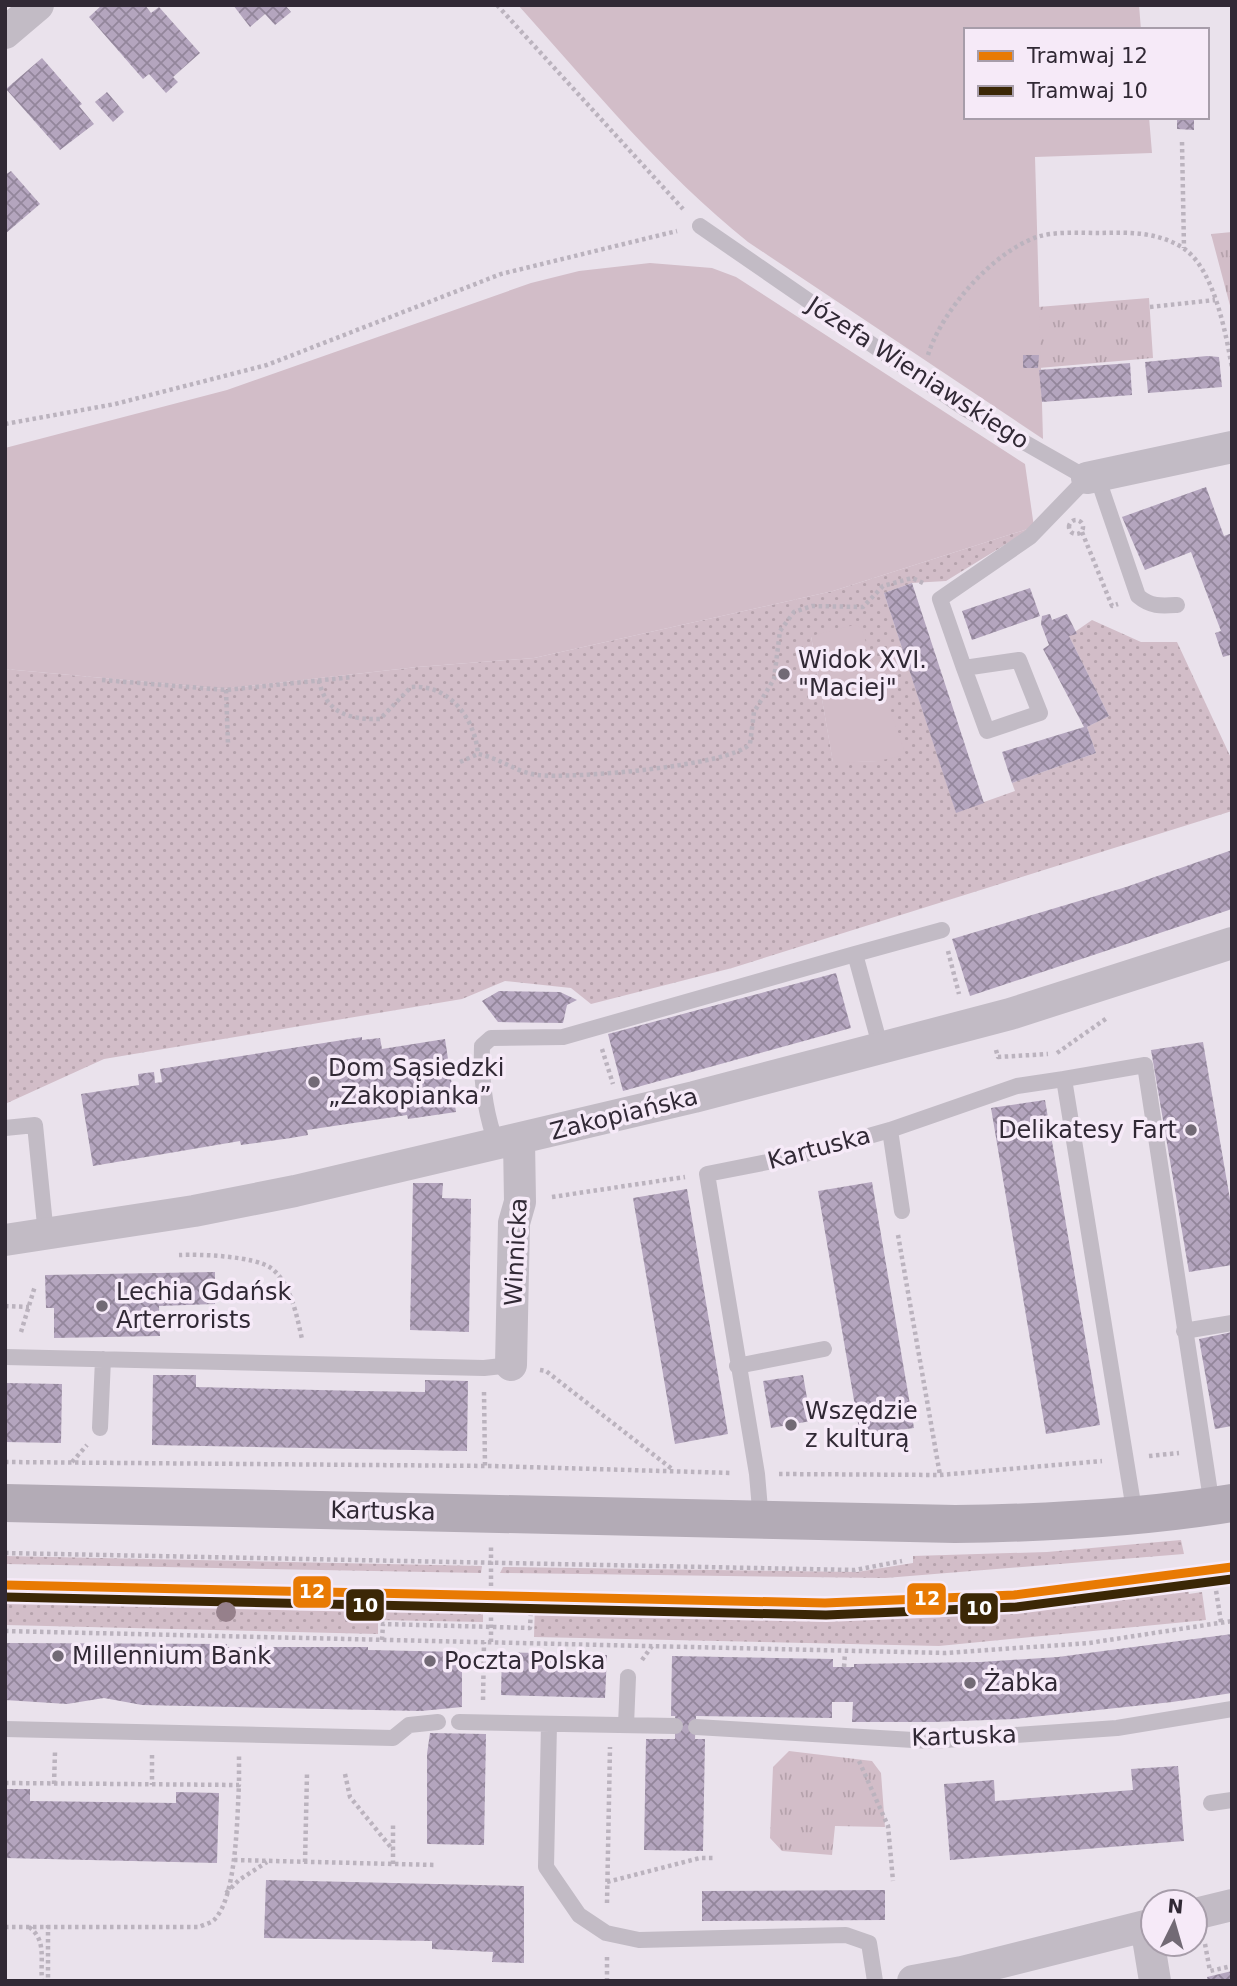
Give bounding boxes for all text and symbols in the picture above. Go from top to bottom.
legend [964,28,1209,119]
text: Tramwaj 12 [1026,44,1148,68]
text: Tramwaj 10 [1026,79,1148,103]
street label: Józefa Wieniawskiego [800,290,1034,455]
place label: Widok XVI. "Maciej" [798,646,927,702]
marker: Widok XVI. "Maciej" [776,666,792,682]
place label: Dom Sąsiedzki „Zakopianka” [328,1054,504,1110]
marker: Dom Sąsiedzki „Zakopianka” [306,1074,322,1090]
street label: Zakopiańska [547,1082,701,1146]
place label: Delikatesy Fart [998,1116,1177,1144]
street label: Kartuska [765,1121,873,1175]
marker: Delikatesy Fart [1183,1122,1199,1138]
street label: Winnicka [499,1197,533,1307]
place label: Lechia Gdańsk Arterrorists [116,1278,291,1334]
marker: Lechia Gdańsk Arterrorists [94,1298,110,1314]
place label: Wszędzie z kulturą [805,1397,918,1453]
marker: Wszędzie z kulturą [783,1417,799,1433]
street label: Kartuska [330,1496,436,1526]
line badge: 12 [292,1575,332,1609]
text: 12 [299,1580,325,1602]
line badge: 12 [906,1582,947,1616]
text: 12 [914,1587,940,1609]
line badge: 10 [345,1588,385,1622]
line badge: 10 [959,1592,999,1625]
text: 10 [352,1594,378,1616]
text: 10 [966,1597,992,1619]
place label: Millennium Bank [72,1642,271,1670]
place label: Poczta Polska [444,1647,606,1675]
marker: Millennium Bank [50,1648,66,1664]
marker: Poczta Polska [422,1653,438,1669]
place label: Żabka [984,1668,1059,1697]
marker: Żabka [962,1675,978,1691]
street label: Kartuska [911,1720,1017,1752]
north arrow [1139,1888,1209,1958]
text: N [1167,1894,1184,1918]

